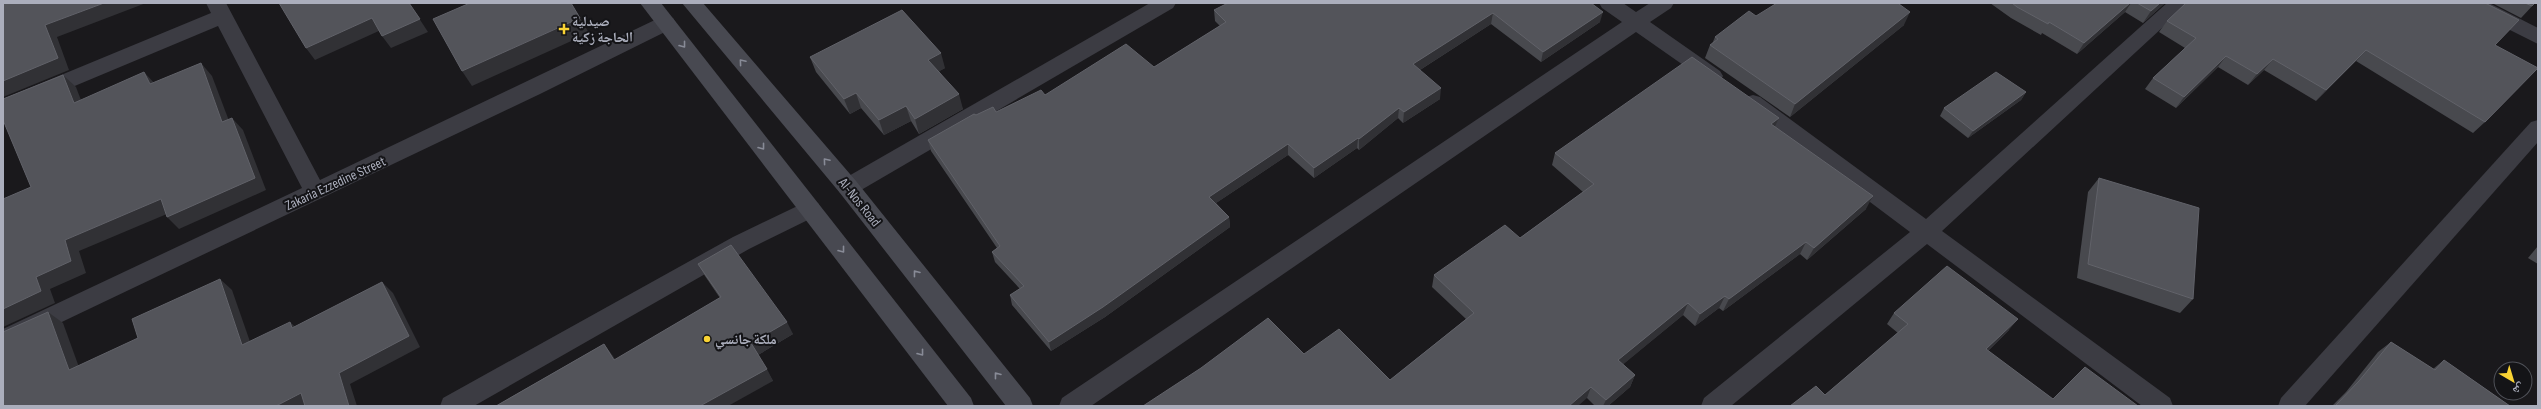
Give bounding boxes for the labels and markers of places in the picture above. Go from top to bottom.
place label: صيدلية الحاجة زكية [572,13,633,46]
marker: صيدلية الحاجة زكية [559,24,569,34]
place label: ملكة جانسي [715,331,777,350]
marker: ملكة جانسي [702,334,712,344]

